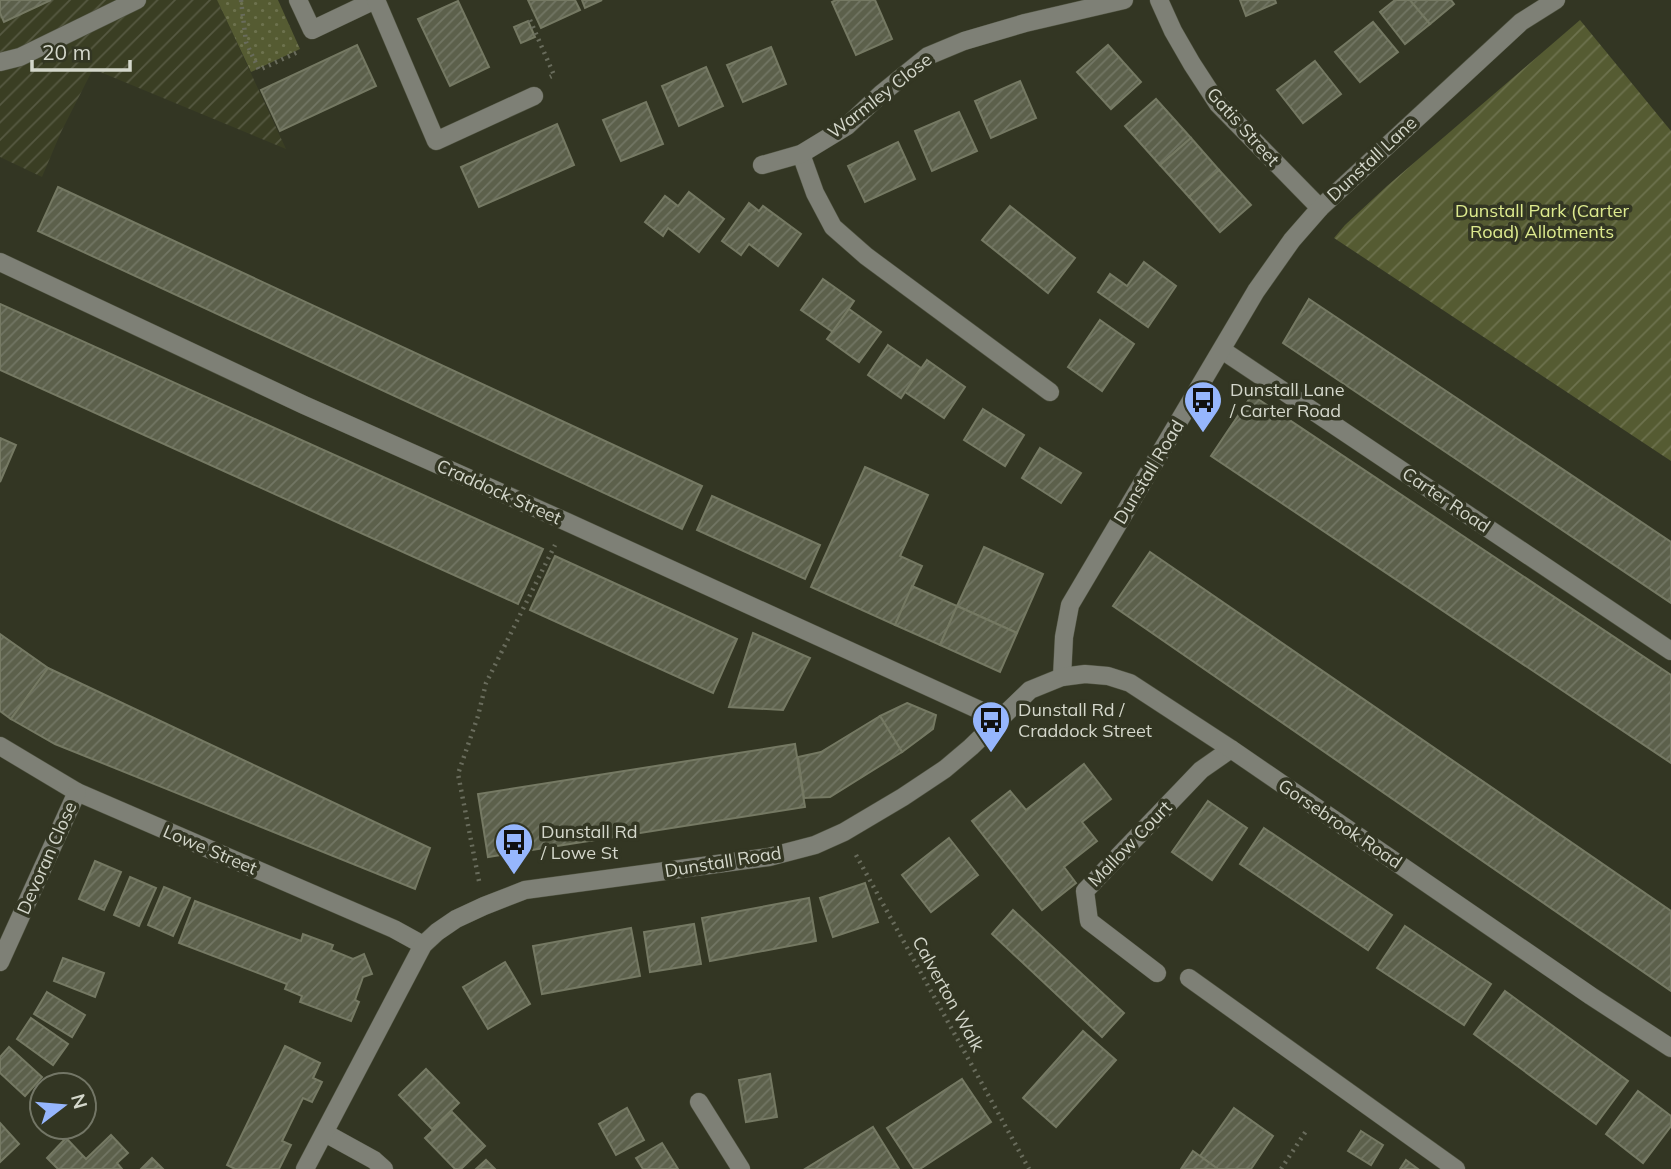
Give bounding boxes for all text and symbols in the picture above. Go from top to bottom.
scale bar [32,28,130,72]
text: 20 m [42,39,91,65]
street label: Warmley Close [823,48,936,143]
street label: Gatis Street [1202,83,1285,171]
street label: Dunstall Lane [1322,111,1421,206]
park label: Dunstall Park (Carter Road) Allotments [1455,199,1630,243]
place label: Dunstall Lane / Carter Road [1229,378,1345,422]
bus stop icon: Dunstall Lane / Carter Road [1182,379,1224,434]
street label: Dunstall Road [1108,415,1189,528]
street label: Craddock Street [433,454,565,529]
street label: Carter Road [1398,462,1495,537]
place label: Dunstall Rd / Craddock Street [1018,698,1152,742]
bus stop icon: Dunstall Rd / Craddock Street [970,699,1012,754]
street label: Gorsebrook Road [1274,774,1407,874]
street label: Mallow Court [1083,796,1176,892]
street label: Devoran Close [11,798,82,918]
street label: Lowe Street [160,819,261,880]
place label: Dunstall Rd / Lowe St [540,820,638,864]
bus stop icon: Dunstall Rd / Lowe St [493,821,535,876]
street label: Dunstall Road [663,841,783,882]
street label: Calverton Walk [907,932,990,1056]
north arrow [28,1071,98,1141]
text: N [66,1091,93,1112]

